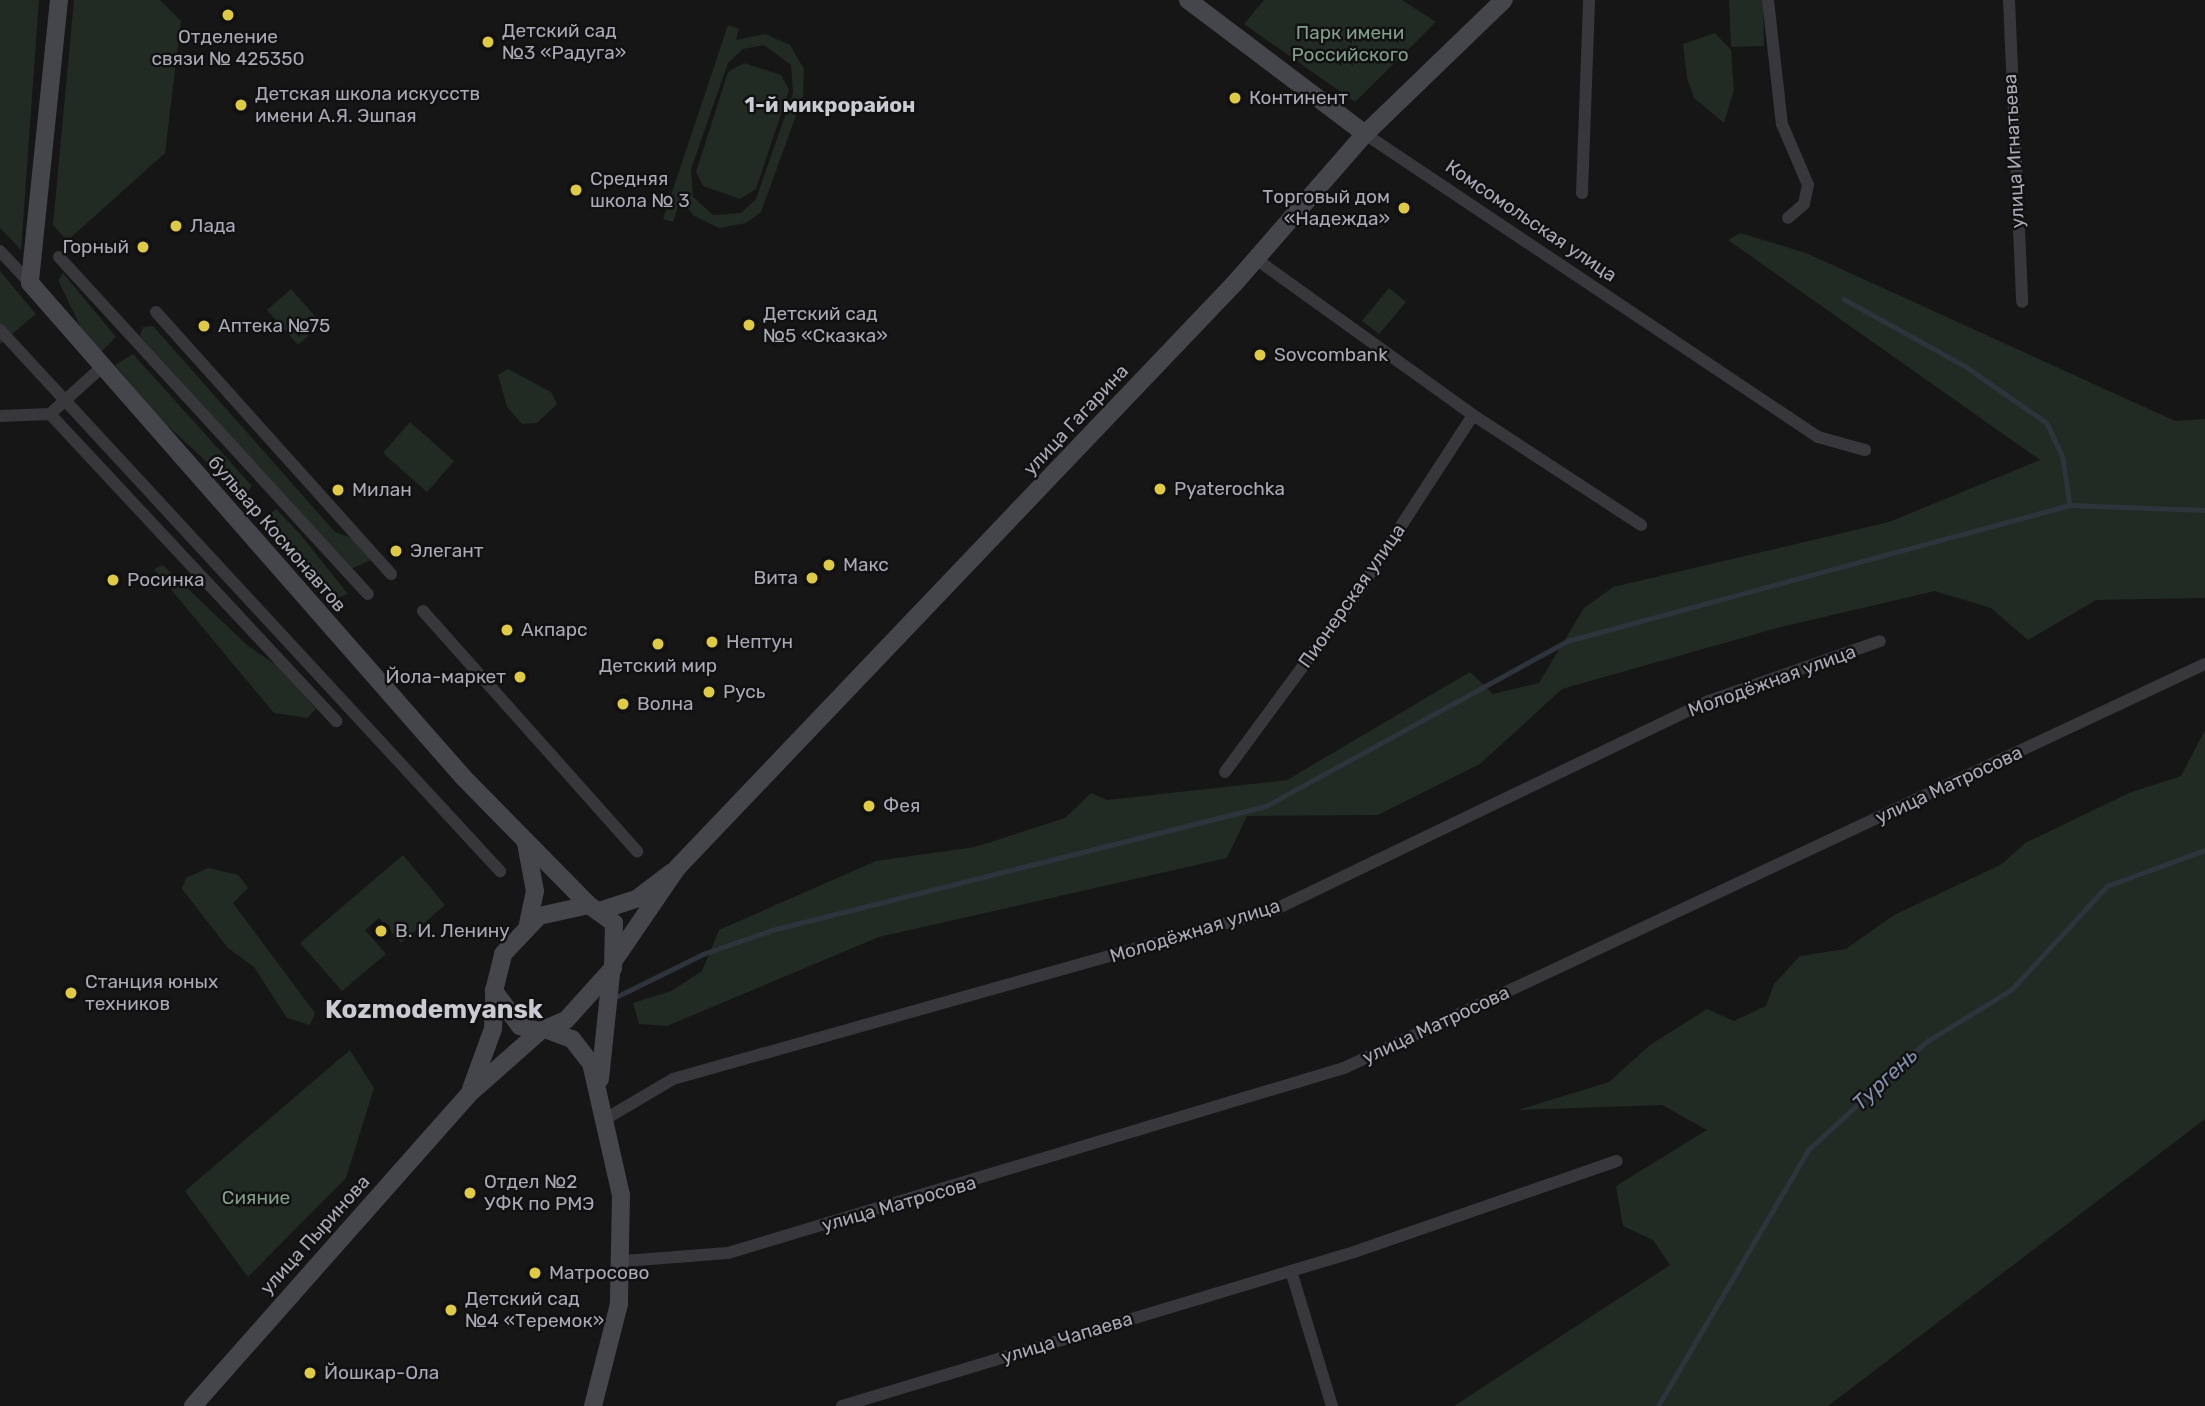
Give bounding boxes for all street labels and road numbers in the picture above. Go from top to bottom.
street label: улица Игнатьева [1999,73,2029,229]
street label: Комсомольская улица [1441,155,1621,287]
street label: улица Гагарина [1019,360,1133,480]
street label: бульвар Космонавтов [203,451,351,617]
street label: Пионерская улица [1294,520,1410,672]
street label: Молодёжная улица [1685,640,1859,722]
street label: улица Матросова [1872,741,2026,829]
street label: Молодёжная улица [1107,894,1283,968]
street label: улица Матросова [1359,981,1513,1069]
street label: улица Пыринова [255,1171,375,1299]
street label: улица Матросова [819,1171,979,1237]
street label: улица Чапаева [999,1307,1135,1369]

